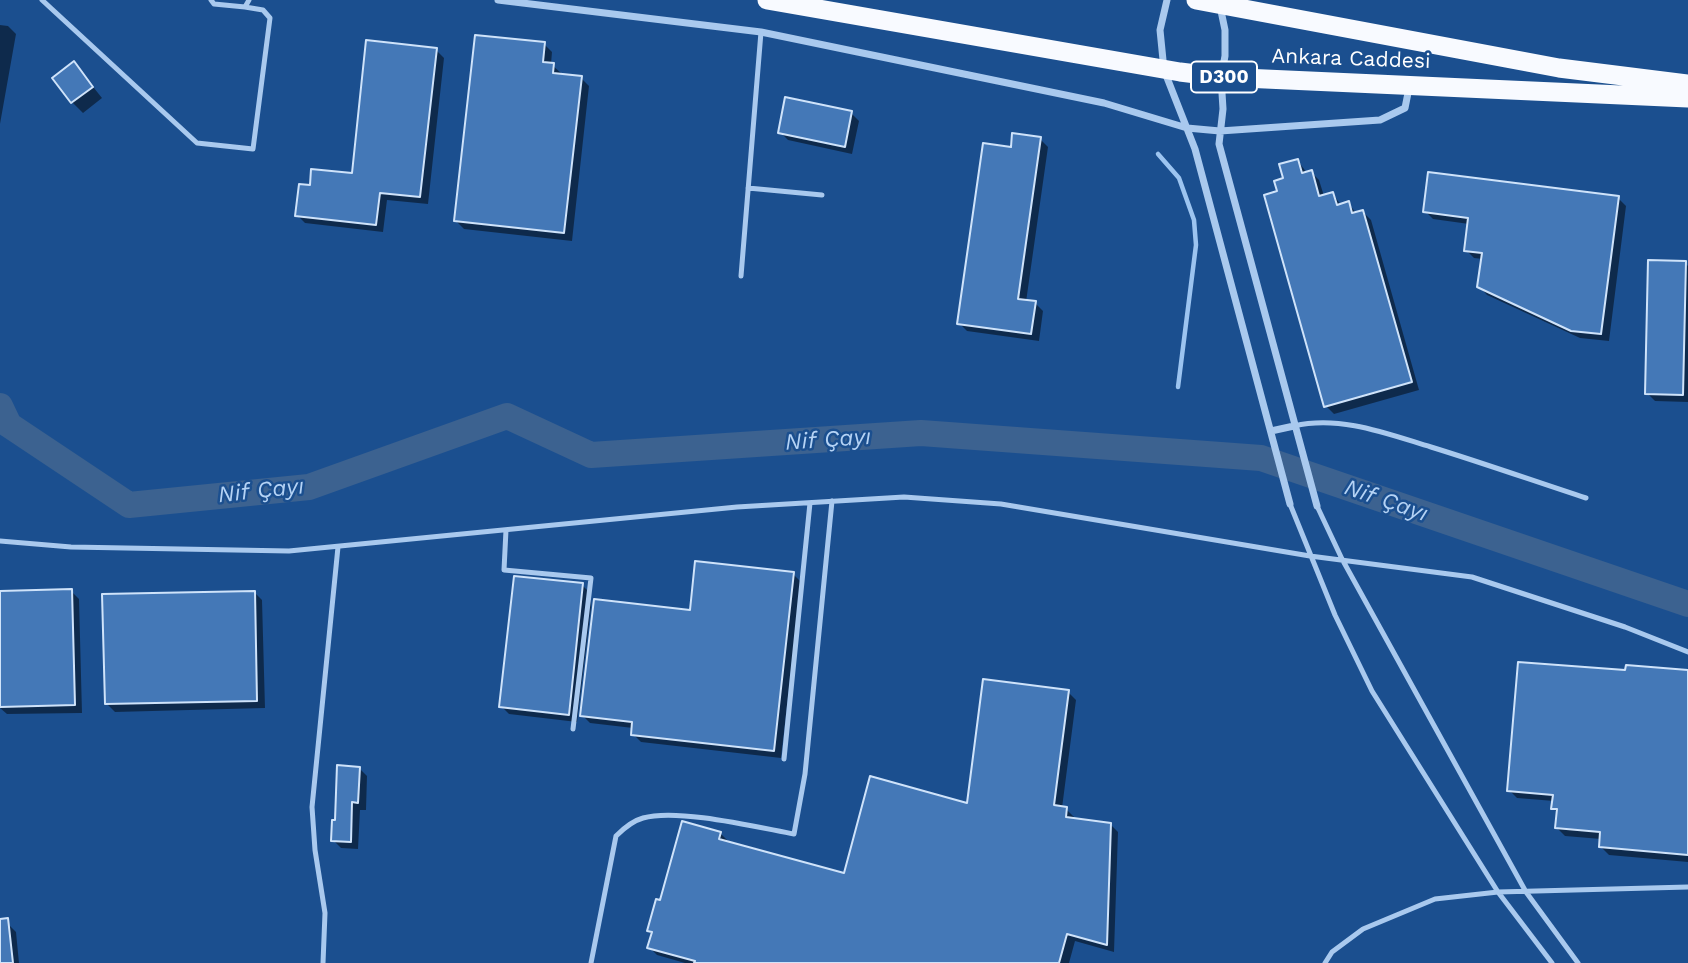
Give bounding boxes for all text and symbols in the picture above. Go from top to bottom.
street label: Ankara Caddesi [1271,44,1431,74]
road number: D300 [1191,61,1257,92]
water label: Nif Çayı [784,423,872,457]
water label: Nif Çayı [217,473,305,509]
water label: Nif Çayı [1341,474,1431,528]

